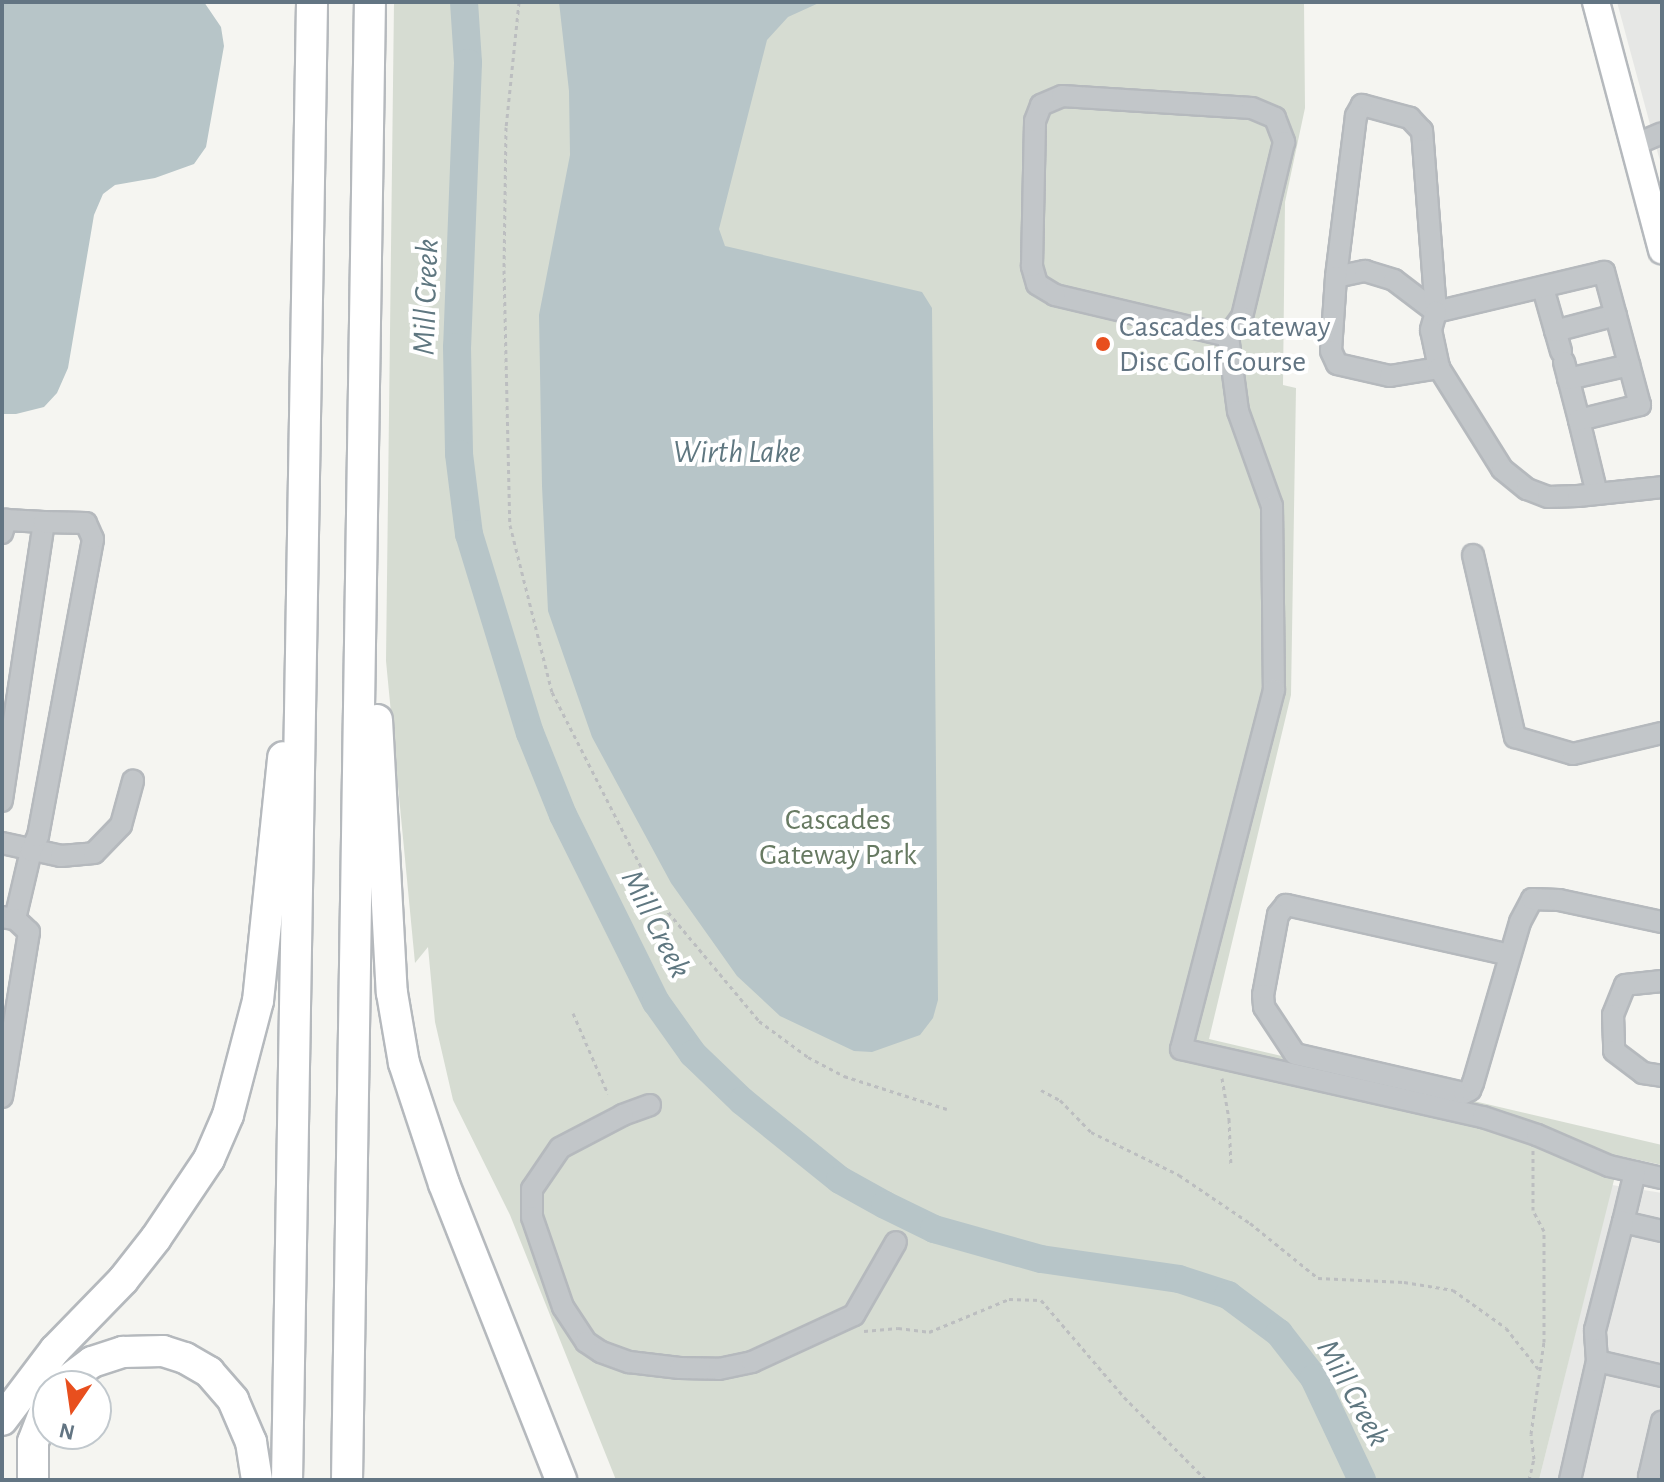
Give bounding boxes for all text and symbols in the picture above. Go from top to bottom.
water label: Mill Creek [405,238,447,356]
place label: Cascades Gateway Disc Golf Course [1119,309,1331,380]
marker: Cascades Gateway Disc Golf Course [1094,335,1112,353]
water label: Wirth Lake [673,433,801,471]
park label: Cascades Gateway Park [759,802,917,872]
water label: Mill Creek [613,863,699,985]
water label: Mill Creek [1308,1333,1398,1453]
north arrow [32,1370,112,1450]
text: N [57,1419,77,1444]

